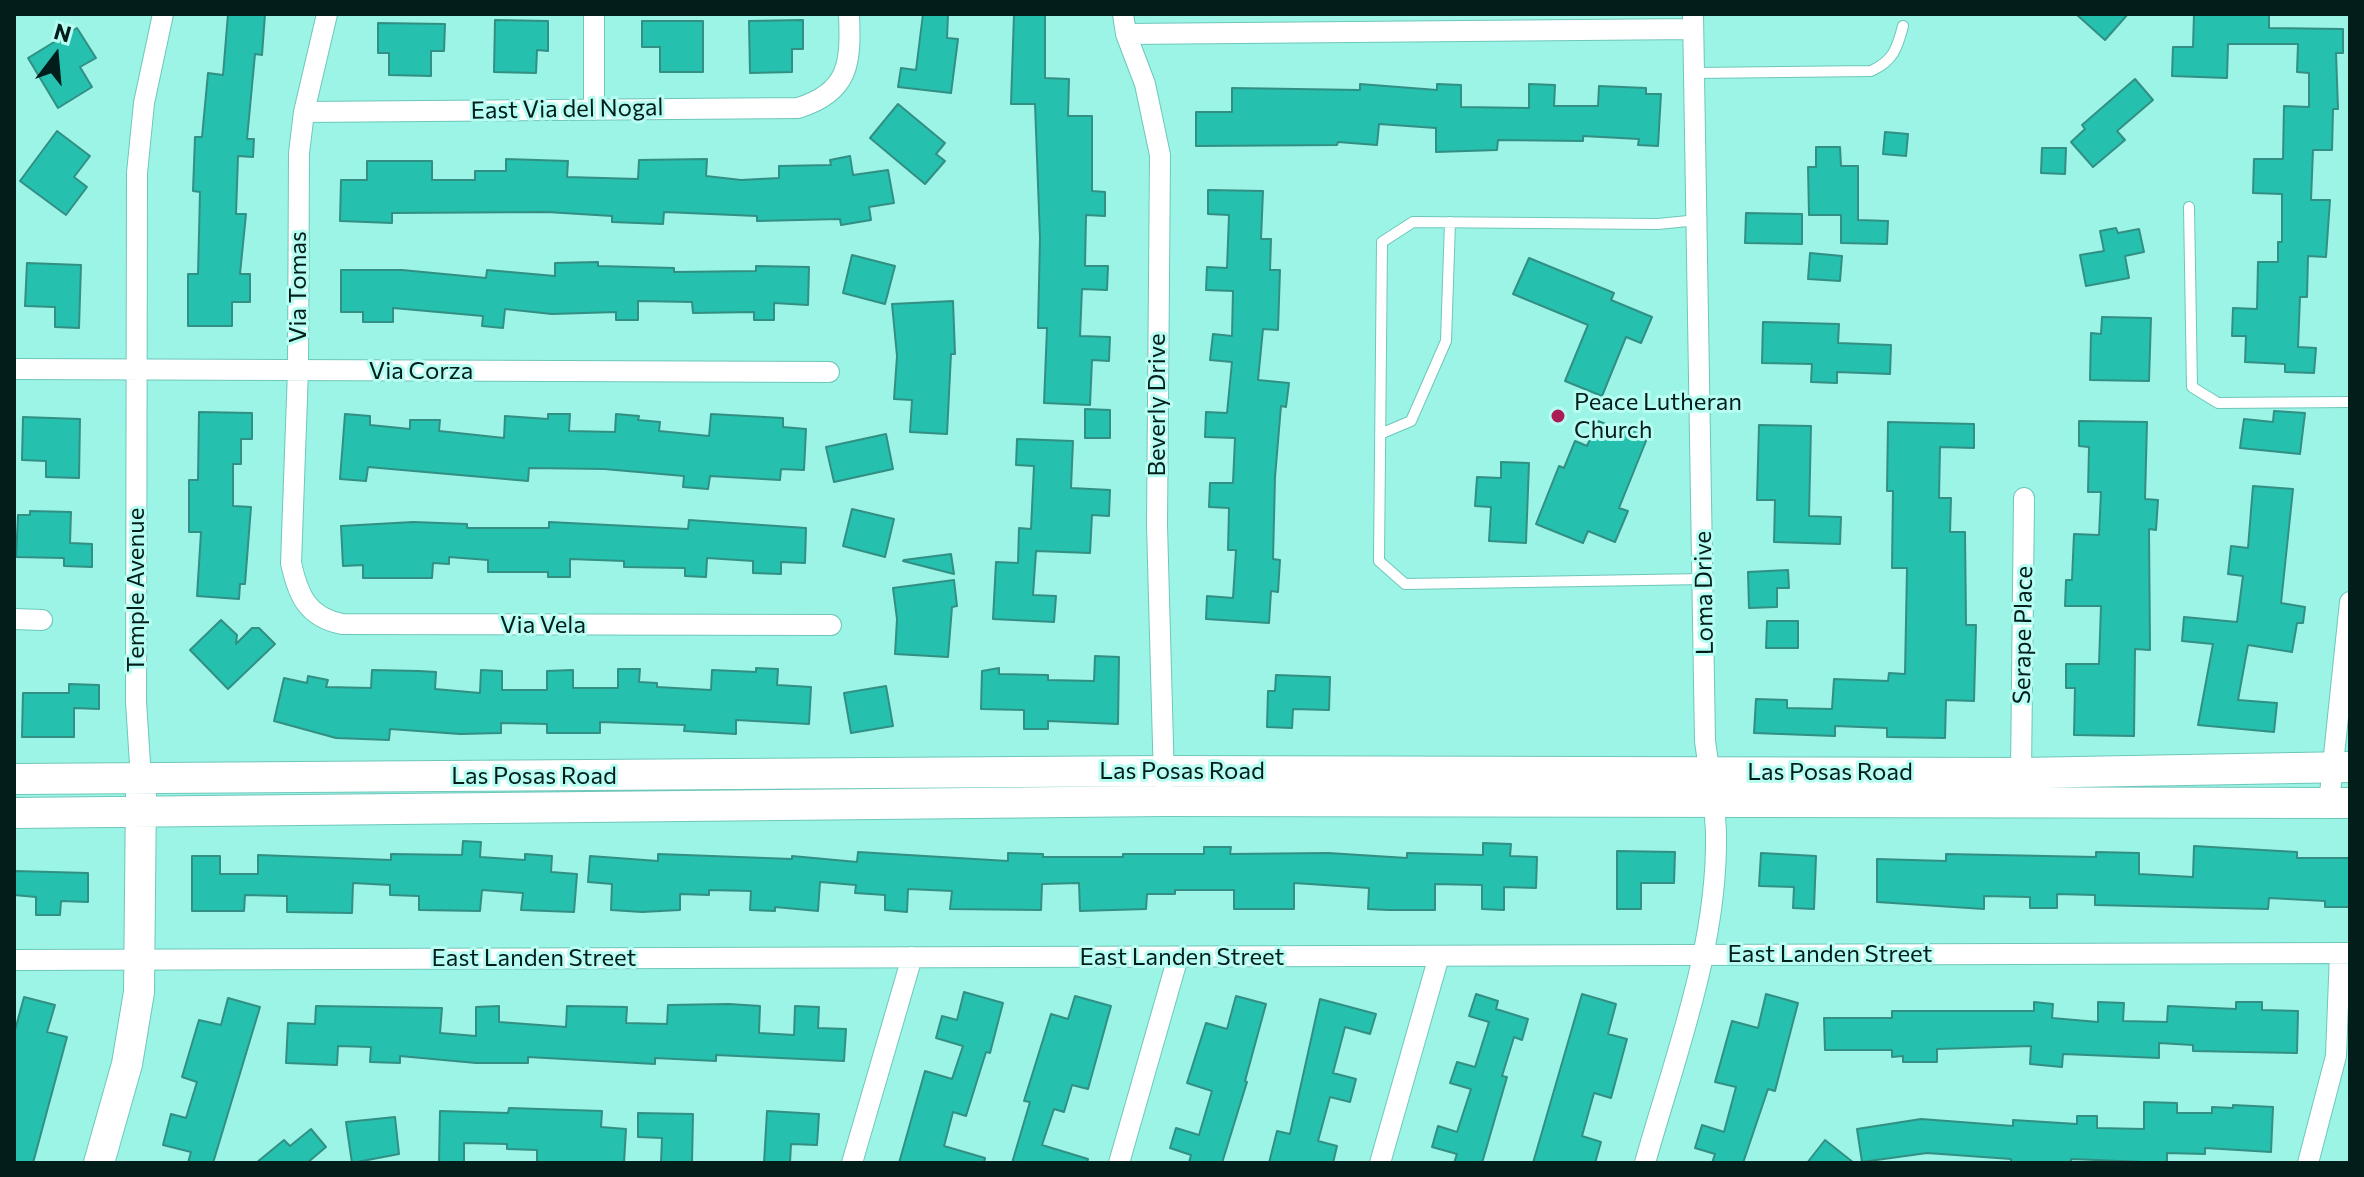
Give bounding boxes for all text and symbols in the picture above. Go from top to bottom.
north arrow [16,16,96,96]
text: N [51,17,74,48]
street label: East Via del Nogal [470,93,664,125]
street label: Via Tomas [284,231,312,343]
street label: Beverly Drive [1143,333,1171,477]
street label: Via Corza [369,357,473,385]
place label: Peace Lutheran Church [1574,388,1742,444]
marker: Peace Lutheran Church [1549,407,1567,425]
street label: Temple Avenue [122,508,150,672]
street label: Loma Drive [1689,531,1719,655]
street label: Serape Place [2007,566,2039,704]
street label: Via Vela [500,611,586,639]
street label: Las Posas Road [1099,757,1265,785]
street label: Las Posas Road [1747,758,1913,786]
street label: Las Posas Road [451,762,617,790]
street label: East Landen Street [1728,940,1932,968]
street label: East Landen Street [1080,943,1284,971]
street label: East Landen Street [432,944,636,972]

